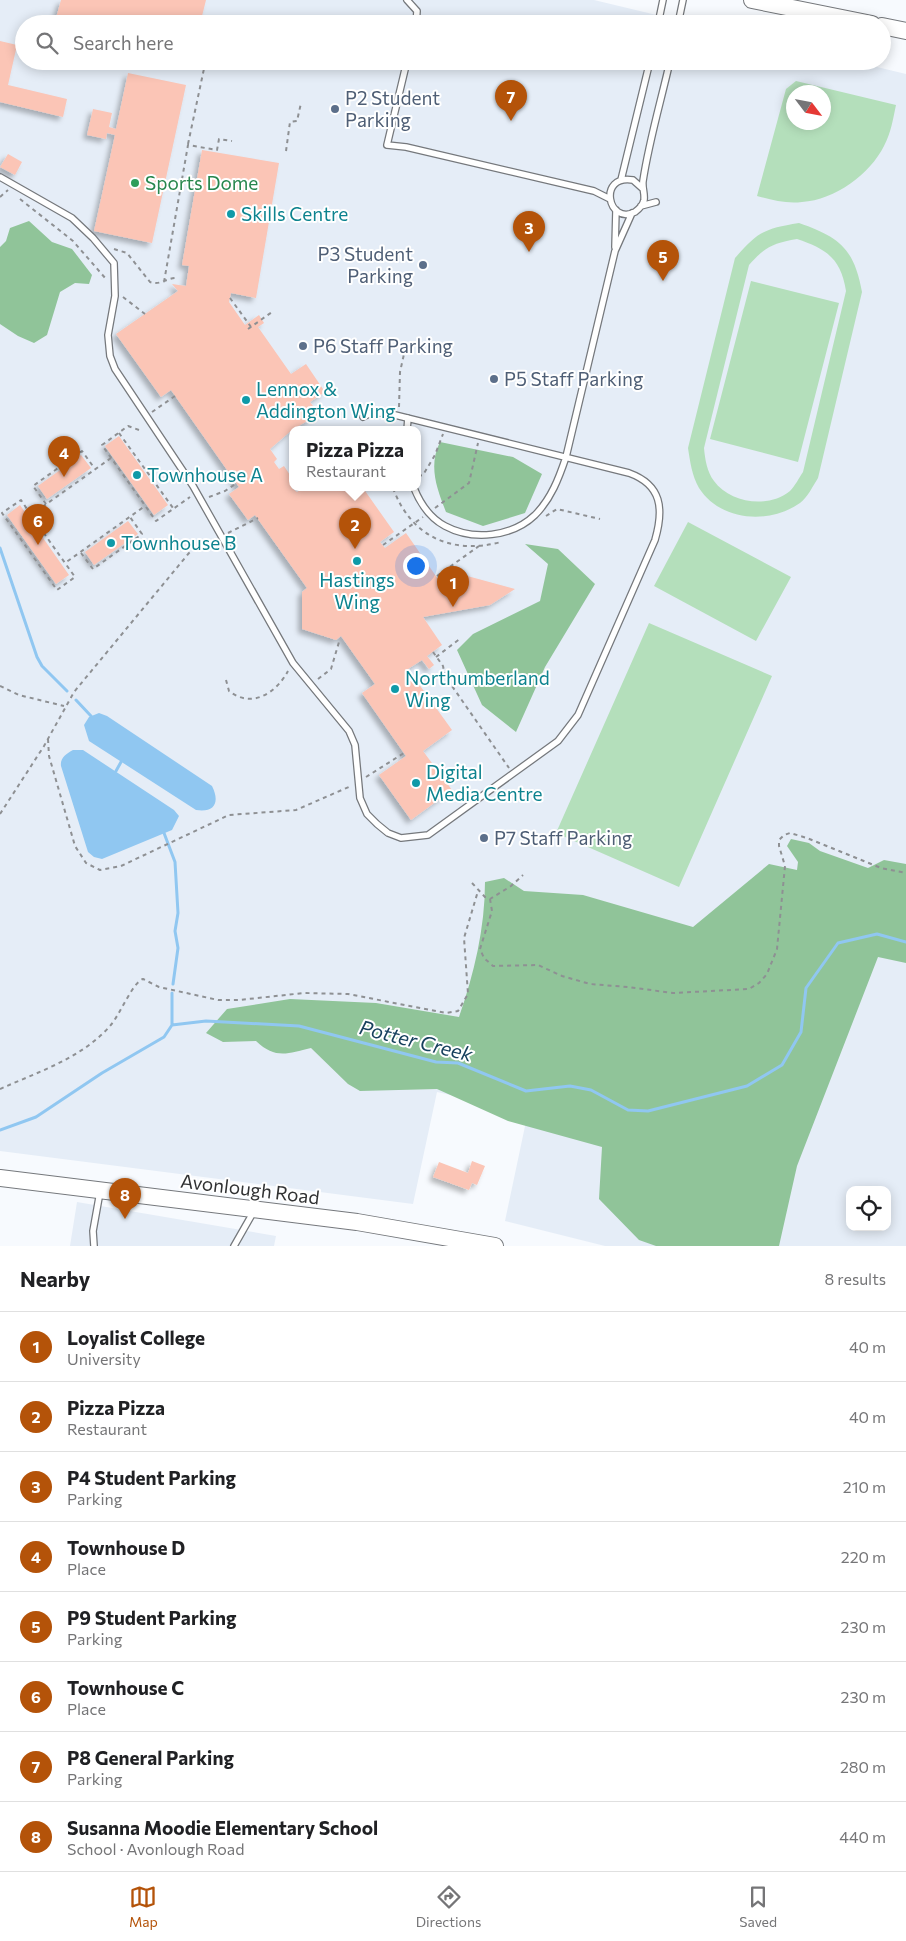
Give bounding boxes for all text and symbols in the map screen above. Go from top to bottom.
search box [15,15,891,70]
icon: search [33,29,61,57]
text: Search here [73,31,173,54]
pin: 7 [495,80,527,121]
north arrow [786,85,831,130]
place label: P2 Student Parking [345,86,440,131]
marker: P2 Student Parking [329,103,341,115]
place label: Sports Dome [145,171,258,194]
marker: Sports Dome [129,177,141,189]
place label: Skills Centre [241,202,348,225]
marker: Skills Centre [225,208,237,220]
pin: 3 [513,211,545,252]
pin: 5 [647,240,679,281]
place label: P3 Student Parking [318,242,413,287]
marker: P3 Student Parking [417,259,429,271]
place label: P6 Staff Parking [313,334,453,357]
marker: P6 Staff Parking [297,340,309,352]
place label: P5 Staff Parking [504,367,643,390]
marker: P5 Staff Parking [488,373,500,385]
place label: Lennox & Addington Wing [256,377,396,422]
marker: Lennox & Addington Wing [240,394,252,406]
popup [289,426,421,491]
pin: 4 [48,436,80,477]
text: Pizza Pizza [306,438,404,461]
text: Restaurant [306,461,386,480]
place label: Townhouse A [147,463,263,486]
marker: Townhouse A [131,469,143,481]
pin: 6 [22,504,54,545]
pin: 2 [339,508,371,549]
place label: Townhouse B [121,531,236,554]
marker: Townhouse B [105,537,117,549]
your location [403,553,429,579]
marker: Hastings Wing [351,555,363,567]
pin: 1 [437,566,469,607]
place label: Hastings Wing [319,568,395,613]
place label: Northumberland Wing [405,666,550,711]
marker: Northumberland Wing [389,683,401,695]
place label: Digital Media Centre [426,760,543,805]
marker: Digital Media Centre [410,777,422,789]
place label: P7 Staff Parking [494,826,632,849]
marker: P7 Staff Parking [478,832,490,844]
water label: Potter Creek [357,1014,476,1066]
street label: Avonlough Road [179,1169,321,1208]
pin: 8 [109,1178,141,1219]
map controls [846,1186,891,1231]
button: locate [846,1186,891,1231]
text: Nearby [20,1266,90,1291]
text: 8 results [825,1269,886,1288]
text: Loyalist College [67,1326,205,1349]
text: 1 [32,1337,40,1356]
text: 40 m [849,1337,886,1356]
text: University [67,1349,141,1368]
text: Pizza Pizza [67,1396,165,1419]
text: 2 [31,1407,41,1426]
text: 40 m [849,1407,886,1426]
text: Restaurant [67,1419,147,1438]
text: P4 Student Parking [67,1466,236,1489]
text: 3 [31,1477,41,1496]
text: 210 m [843,1477,886,1496]
text: Parking [67,1489,122,1508]
text: Townhouse D [67,1536,185,1559]
text: 4 [31,1547,41,1566]
text: 220 m [841,1547,886,1566]
text: Place [67,1559,106,1578]
text: P9 Student Parking [67,1606,236,1629]
text: 5 [31,1617,41,1636]
text: 230 m [841,1617,886,1636]
text: Parking [67,1629,122,1648]
text: Townhouse C [67,1676,184,1699]
text: 6 [31,1687,41,1706]
text: 230 m [841,1687,886,1706]
text: Place [67,1699,106,1718]
text: P8 General Parking [67,1746,234,1769]
text: 7 [32,1757,40,1776]
text: 280 m [840,1757,886,1776]
text: Parking [67,1769,122,1788]
text: Susanna Moodie Elementary School [67,1816,378,1839]
text: 8 [31,1827,41,1846]
text: 440 m [839,1827,886,1846]
text: School · Avonlough Road [67,1839,244,1858]
tab: Map [129,1883,158,1930]
tab: Directions [416,1883,481,1930]
tab: Saved [739,1883,777,1930]

